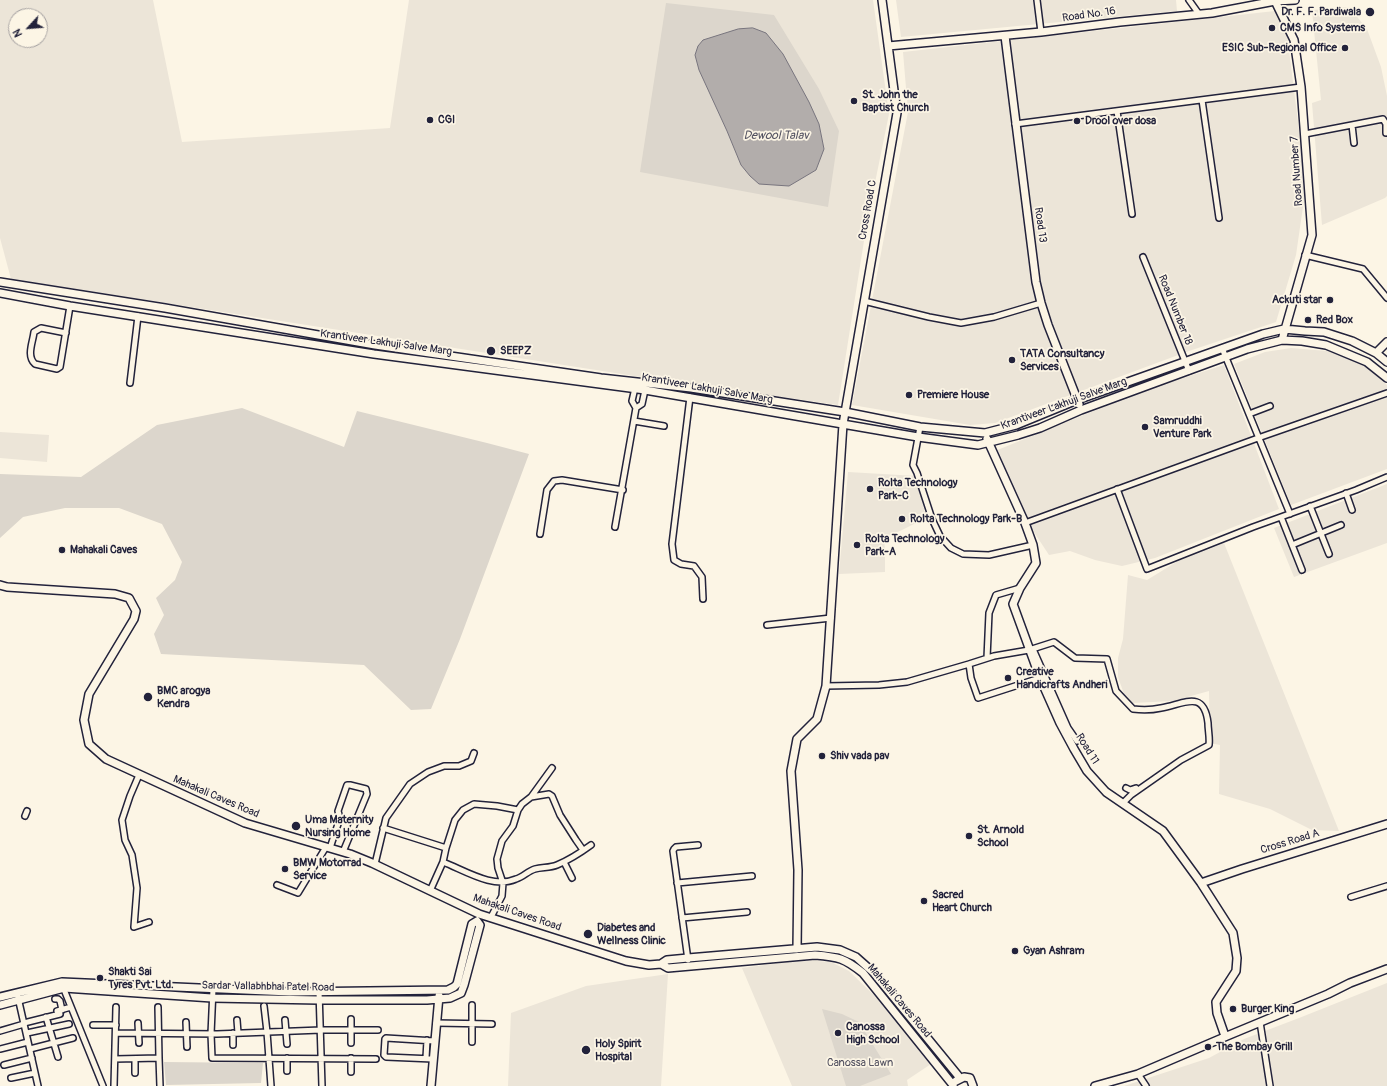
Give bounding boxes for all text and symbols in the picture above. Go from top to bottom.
street label: Road No. 16 [1061,5,1117,25]
place label: Dr. F. F. Pardiwala [1281,5,1361,19]
marker: Dr. F. F. Pardiwala [1364,6,1376,18]
north arrow [8,8,48,48]
place label: CMS Info Systems [1280,21,1365,35]
marker: CMS Info Systems [1267,23,1277,33]
text: N [10,27,25,39]
place label: ESIC Sub-Regional Office [1222,41,1337,55]
marker: ESIC Sub-Regional Office [1340,43,1350,53]
place label: St. John the Baptist Church [862,88,929,114]
marker: St. John the Baptist Church [849,96,859,106]
place label: CGI [438,113,455,127]
place label: Drool over dosa [1085,114,1156,128]
marker: CGI [425,115,435,125]
marker: Drool over dosa [1072,116,1082,126]
water label: Dewool Talav [743,129,809,143]
street label: Road Number 7 [1288,135,1306,207]
street label: Cross Road C [856,179,880,241]
street label: Road 13 [1031,206,1049,244]
street label: Road Number 18 [1155,273,1195,347]
place label: Ackuti star [1272,293,1322,307]
marker: Ackuti star [1325,295,1335,305]
place label: Red Box [1316,313,1353,327]
marker: Red Box [1303,315,1313,325]
street label: Krantiveer Lakhuji Salve Marg [319,327,453,359]
place label: SEEPZ [500,344,531,358]
marker: SEEPZ [485,345,497,357]
place label: TATA Consultancy Services [1020,347,1105,373]
marker: TATA Consultancy Services [1007,355,1017,365]
street label: Krantiveer Lakhuji Salve Marg [640,371,774,407]
street label: Krantiveer Lakhuji Salve Marg [999,375,1129,433]
place label: Premiere House [917,388,989,402]
marker: Premiere House [904,390,914,400]
place label: Samruddhi Venture Park [1153,414,1212,440]
marker: Samruddhi Venture Park [1140,422,1150,432]
place label: Rolta Technology Park-C [878,476,958,502]
marker: Rolta Technology Park-C [865,484,875,494]
place label: Rolta Technology Park-B [910,512,1022,526]
marker: Rolta Technology Park-B [897,514,907,524]
place label: Rolta Technology Park-A [865,532,945,558]
marker: Rolta Technology Park-A [852,540,862,550]
place label: Mahakali Caves [70,543,137,557]
marker: Mahakali Caves [57,545,67,555]
place label: Creative Handicrafts Andheri [1016,665,1107,691]
marker: Creative Handicrafts Andheri [1003,673,1013,683]
place label: BMC arogya Kendra [157,684,210,710]
marker: BMC arogya Kendra [142,691,154,703]
street label: Road 11 [1072,731,1102,767]
place label: Shiv vada pav [830,749,890,763]
marker: Shiv vada pav [817,751,827,761]
street label: Mahakali Caves Road [171,773,261,821]
place label: Uma Maternity Nursing Home [305,813,373,839]
marker: Uma Maternity Nursing Home [290,820,302,832]
place label: St. Arnold School [977,823,1024,849]
street label: Cross Road A [1259,827,1321,857]
marker: St. Arnold School [964,831,974,841]
place label: BMW Motorrad Service [293,856,361,882]
marker: BMW Motorrad Service [280,864,290,874]
place label: Sacred Heart Church [932,888,992,914]
street label: Mahakali Caves Road [471,892,563,934]
marker: Sacred Heart Church [919,896,929,906]
place label: Diabetes and Wellness Clinic [597,921,666,947]
marker: Diabetes and Wellness Clinic [582,928,594,940]
place label: Gyan Ashram [1023,944,1084,958]
marker: Gyan Ashram [1010,946,1020,956]
street label: Mahakali Caves Road [864,961,934,1041]
place label: Shakti Sai Tyres Pvt. Ltd. [108,965,174,991]
marker: Shakti Sai Tyres Pvt. Ltd. [95,973,105,983]
street label: Sardar Vallabhbhai Patel Road [202,979,334,995]
place label: Burger King [1241,1002,1294,1016]
marker: Burger King [1228,1004,1238,1014]
place label: Canossa High School [846,1020,900,1046]
marker: Canossa High School [833,1028,843,1038]
place label: Holy Spirit Hospital [595,1037,641,1063]
place label: The Bombay Grill [1216,1040,1293,1054]
marker: The Bombay Grill [1203,1042,1213,1052]
marker: Holy Spirit Hospital [580,1044,592,1056]
park label: Canossa Lawn [827,1056,893,1070]

